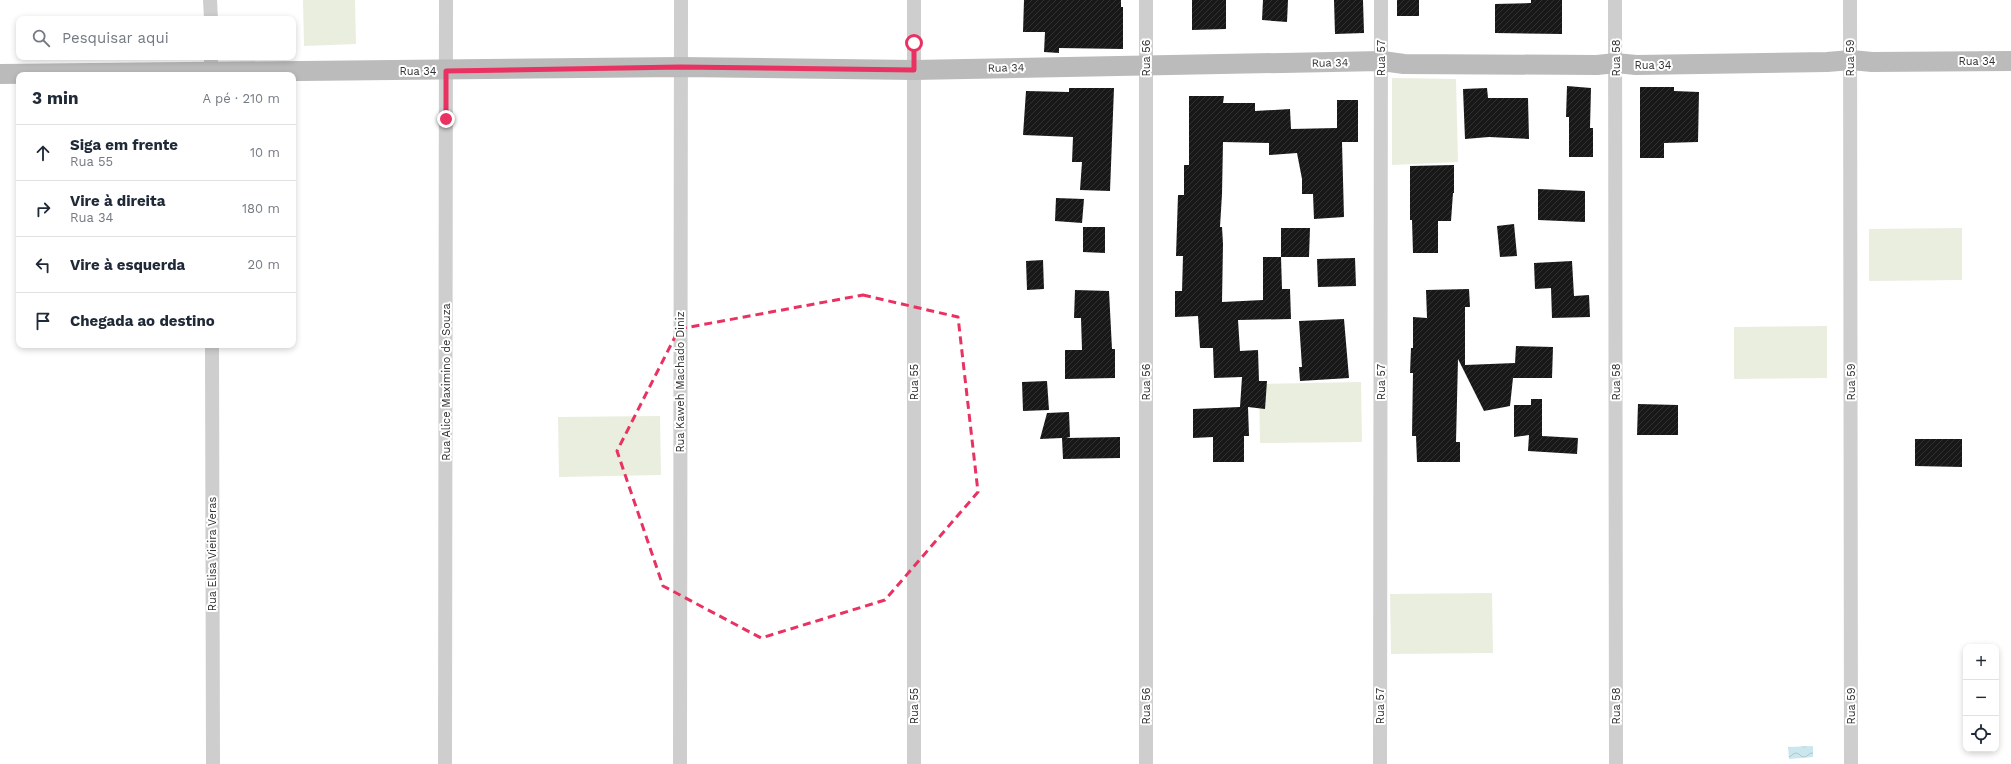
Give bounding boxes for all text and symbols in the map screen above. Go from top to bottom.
search box [16,16,296,60]
icon: search [30,27,52,49]
text: Pesquisar aqui [62,29,169,47]
route start [905,34,923,52]
street label: Rua 56 [1140,39,1153,76]
street label: Rua 58 [1610,39,1623,76]
street label: Rua 59 [1844,39,1857,76]
street label: Rua 57 [1375,40,1388,76]
street label: Rua 34 [1959,55,1996,68]
street label: Rua 34 [1311,56,1349,70]
street label: Rua 34 [1635,59,1672,72]
street label: Rua 34 [987,61,1025,75]
street label: Rua 34 [400,65,437,78]
text: 3 min [32,88,78,108]
text: A pé · 210 m [202,91,280,106]
route end [437,110,455,128]
text: Siga em frente [70,136,178,154]
icon: ahead [32,142,54,164]
text: 10 m [250,145,280,160]
text: Rua 55 [70,154,113,169]
text: Vire à direita [70,192,165,210]
icon: right [32,198,54,220]
text: 180 m [242,201,280,216]
text: Rua 34 [70,210,114,225]
icon: left [32,254,54,276]
text: Vire à esquerda [70,256,185,274]
text: 20 m [248,257,280,272]
street label: Rua Alice Maximino de Souza [440,303,453,461]
icon: arrive [32,310,54,332]
street label: Rua Kaweh Machado Diniz [674,311,687,453]
text: Chegada ao destino [70,312,215,330]
street label: Rua 56 [1140,363,1153,400]
street label: Rua 58 [1610,363,1623,400]
street label: Rua 59 [1845,363,1858,400]
street label: Rua 55 [908,364,921,400]
street label: Rua 57 [1375,364,1388,400]
street label: Rua Elisa Vieira Veras [206,497,219,611]
map controls [1963,644,1999,752]
button: + [1963,644,1999,680]
button: − [1963,680,1999,716]
street label: Rua 56 [1140,687,1153,724]
street label: Rua 58 [1610,687,1623,724]
street label: Rua 59 [1845,687,1858,724]
street label: Rua 55 [908,688,921,724]
street label: Rua 57 [1374,688,1387,724]
button: locate [1963,716,1999,752]

